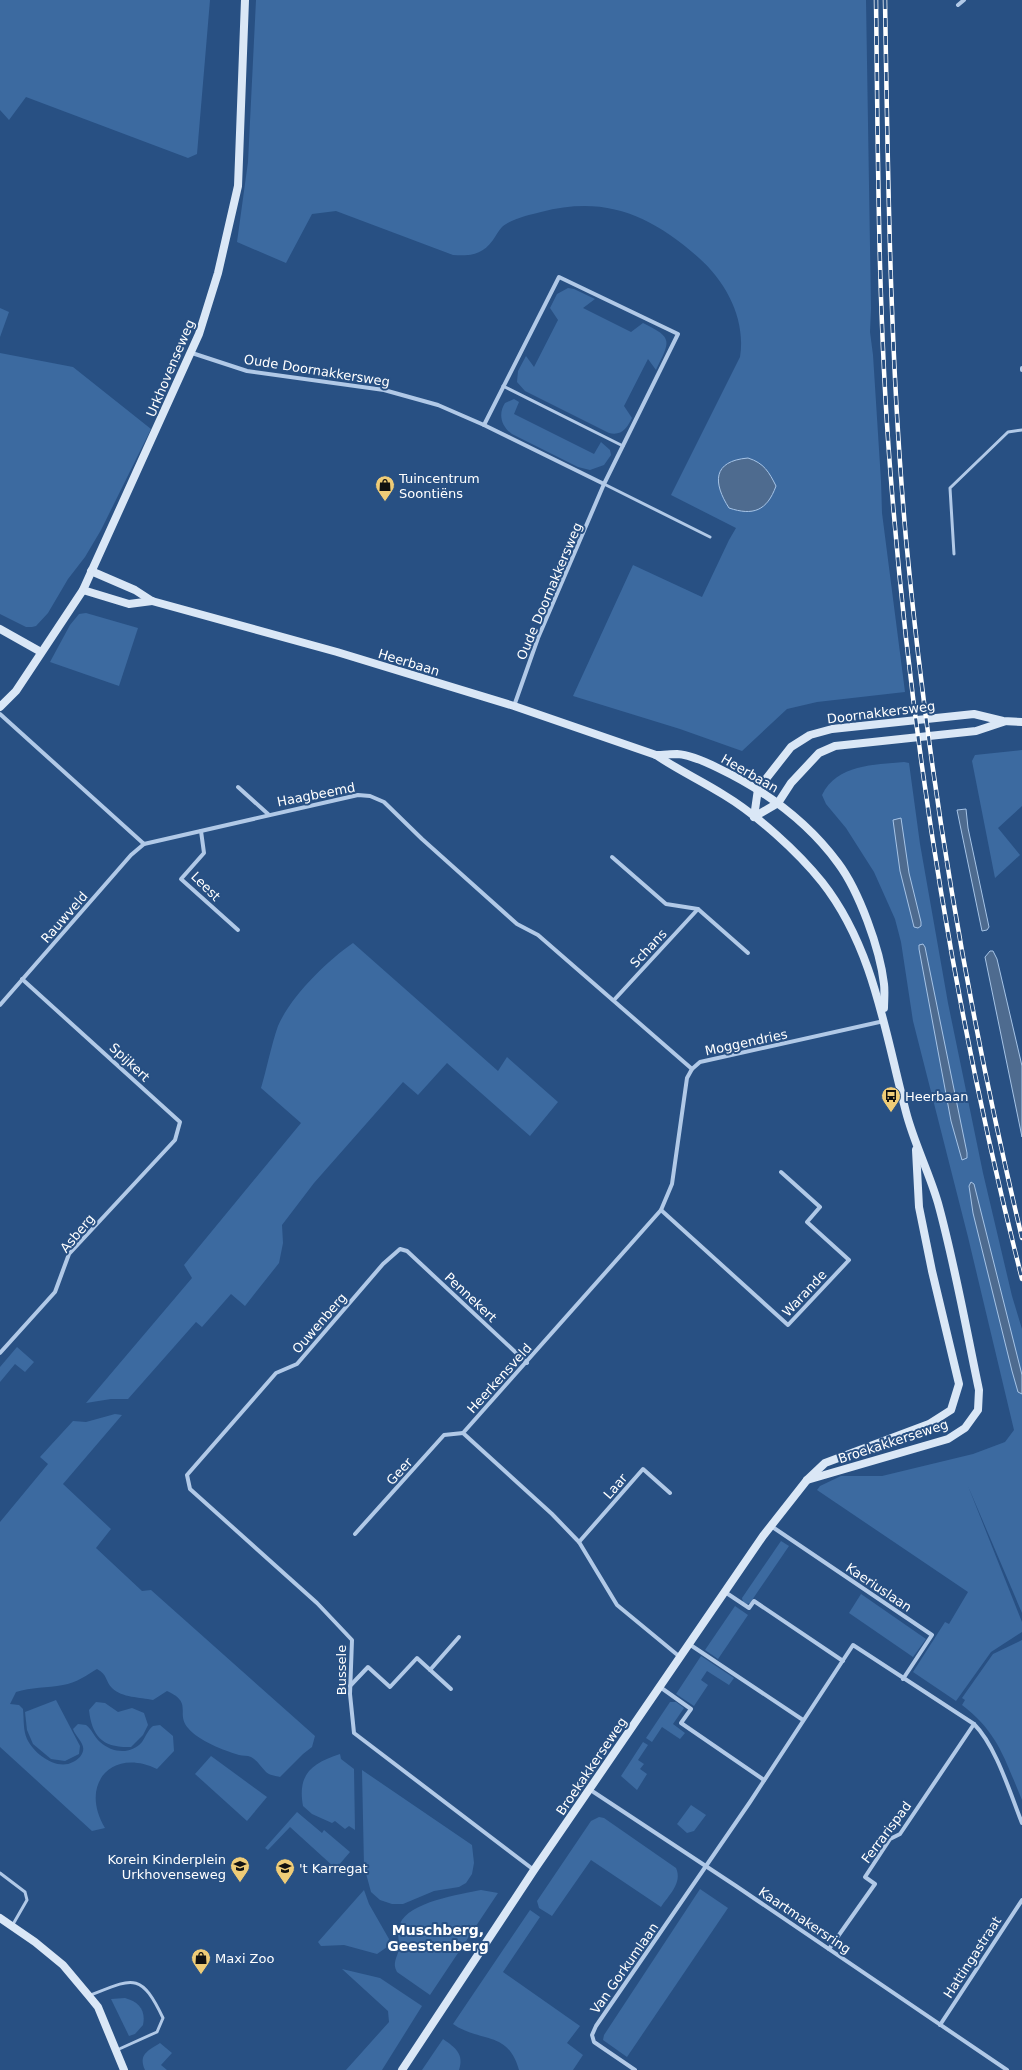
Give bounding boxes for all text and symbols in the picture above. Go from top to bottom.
street label: Urkhovenseweg [143,317,198,419]
street label: Oude Doornakkersweg [243,352,391,389]
place label: Tuincentrum Soontiëns [398,471,480,501]
shop icon: Tuincentrum Soontiëns [374,474,396,502]
street label: Oude Doornakkersweg [514,520,585,662]
street label: Heerbaan [376,646,441,679]
street label: Doornakkersweg [826,698,936,727]
street label: Heerbaan [718,751,781,796]
street label: Haagbeemd [276,780,356,809]
street label: Leest [188,869,223,904]
street label: Rauwveld [38,889,91,946]
street label: Schans [627,926,670,971]
street label: Moggendries [704,1026,789,1059]
street label: Spijkert [107,1040,153,1085]
bus stop icon: Heerbaan [880,1085,902,1113]
place label: Heerbaan [905,1089,969,1104]
street label: Asberg [57,1211,98,1255]
street label: Warande [779,1267,830,1320]
street label: Pennekert [442,1270,500,1325]
street label: Ouwenberg [289,1290,350,1357]
street label: Heerkensveld [464,1340,535,1416]
street label: Broekakkerseweg [836,1417,950,1466]
street label: Geer [383,1454,416,1488]
street label: Laar [600,1470,631,1502]
street label: Kaeriuslaan [843,1560,914,1615]
street label: Bussele [334,1645,349,1695]
street label: Broekakkerseweg [553,1715,630,1818]
street label: Ferrarispad [858,1798,914,1866]
place label: Korein Kinderplein Urkhovenseweg [107,1852,226,1882]
school or university icon: Korein Kinderplein Urkhovenseweg [229,1855,251,1883]
school or university icon: 't Karregat [274,1857,296,1885]
place label: 't Karregat [299,1861,368,1876]
street label: Kaartmakersring [756,1884,854,1957]
street label: Hattingastraat [940,1914,1004,2001]
street label: Van Gorkumlaan [587,1920,661,2017]
district label: Muschberg, Geestenberg [387,1922,489,1954]
shop icon: Maxi Zoo [190,1947,212,1975]
place label: Maxi Zoo [215,1951,274,1966]

